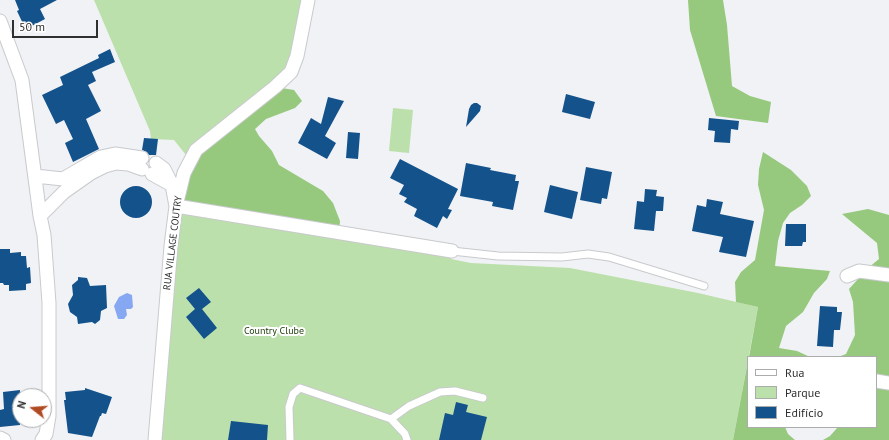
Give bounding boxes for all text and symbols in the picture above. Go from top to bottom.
scale bar [14,12,100,38]
text: 50 m [19,19,45,34]
street label: RUA VILLAGE COUTRY [161,195,185,291]
park label: Country Clube [244,325,304,337]
legend [747,356,877,428]
text: Rua [785,365,804,380]
text: Parque [785,385,820,400]
north arrow [12,388,52,428]
text: N [14,399,29,410]
text: Edifício [785,405,823,420]

